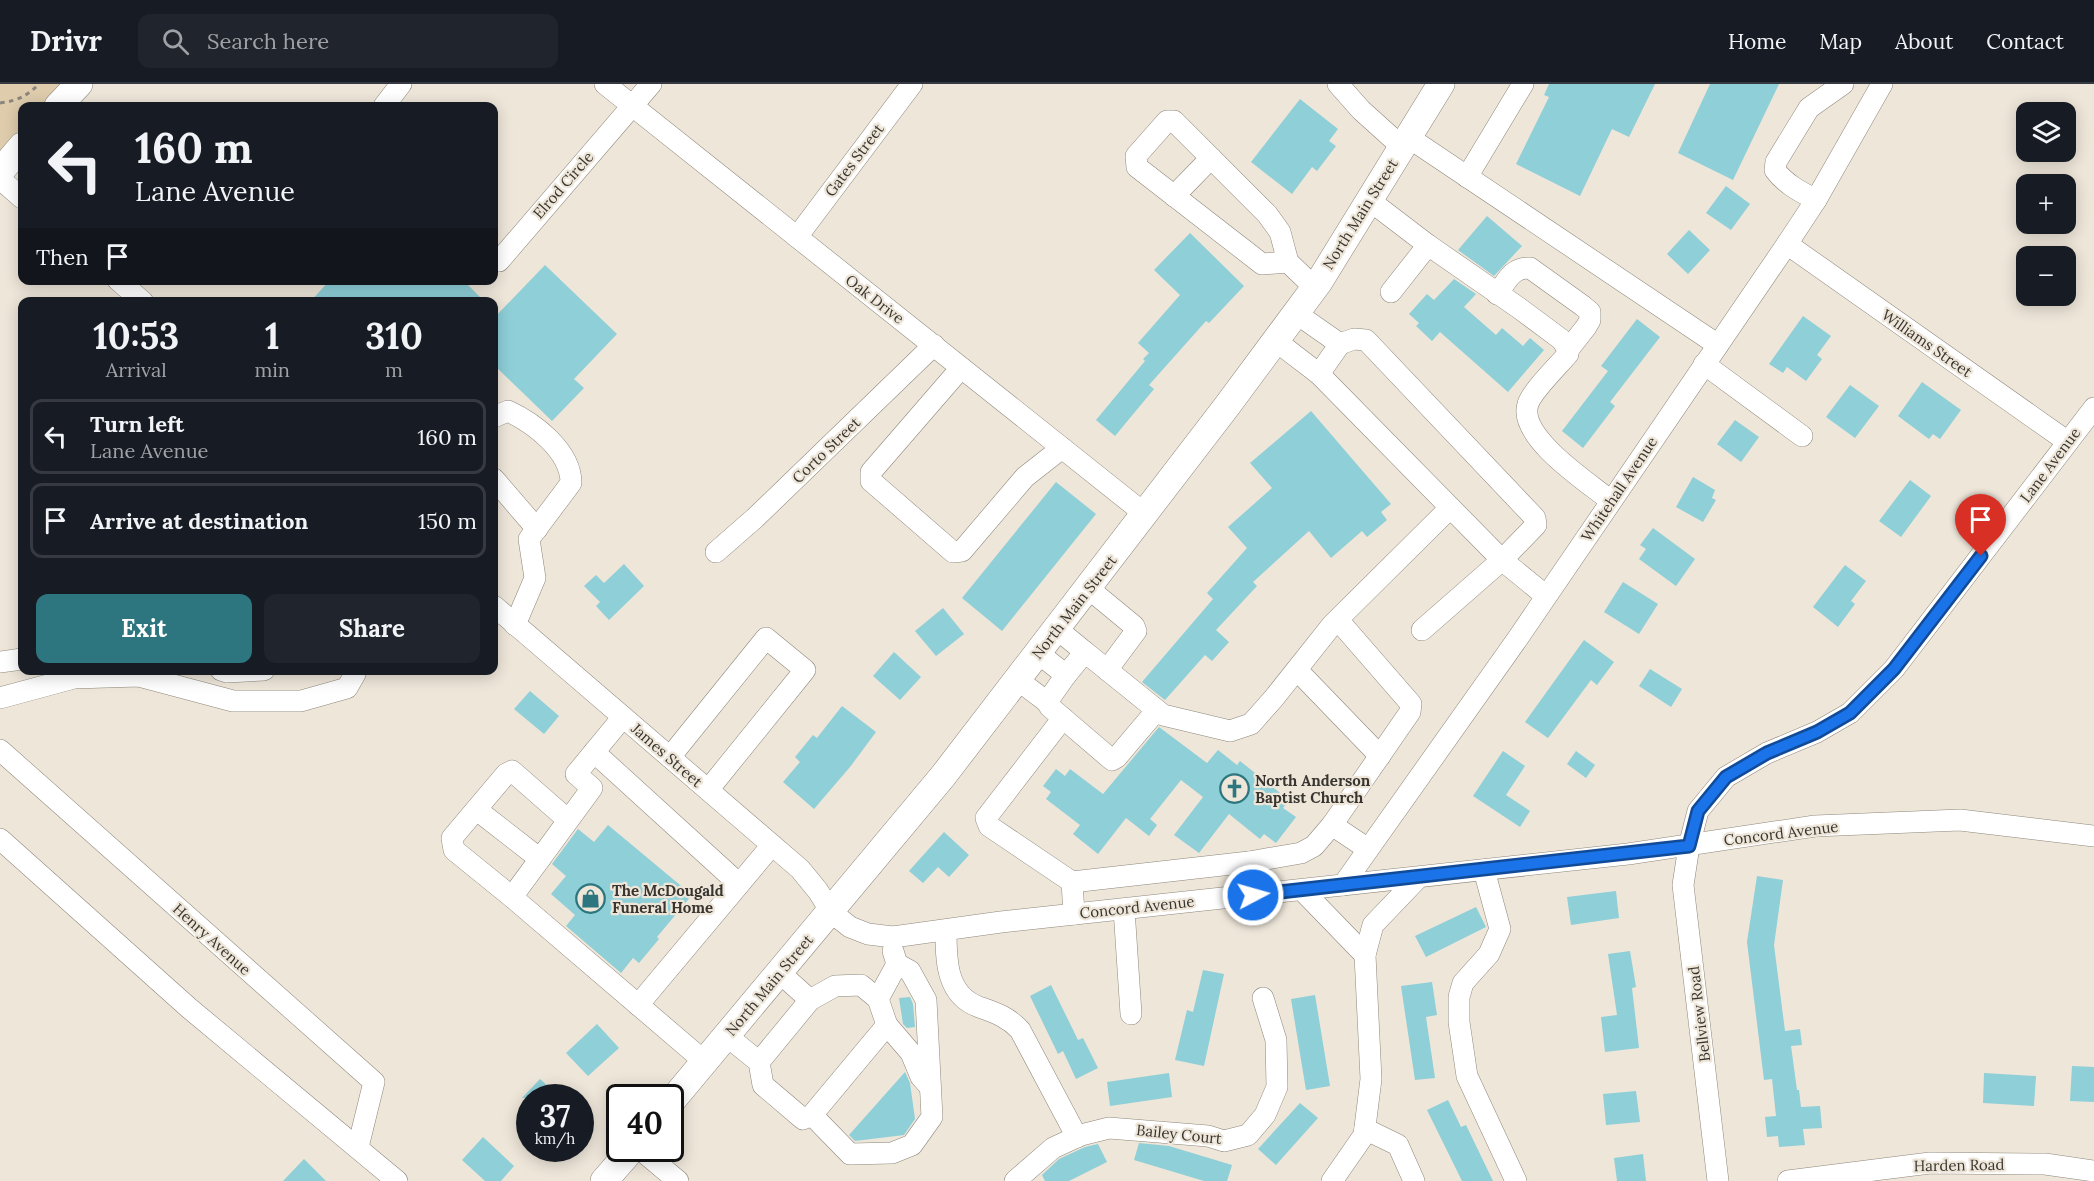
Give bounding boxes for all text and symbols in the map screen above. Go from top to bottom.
search box [138,14,558,68]
text: Drivr [30,23,102,59]
icon: search [159,25,192,58]
text: Search here [207,27,329,55]
text: Home [1728,28,1786,55]
text: Map [1819,28,1862,55]
text: About [1895,28,1953,55]
text: Contact [1986,28,2064,55]
map controls [2016,102,2076,306]
button: layers [2016,102,2076,162]
street label: Gates Street [820,120,888,200]
text: 160 m [135,121,253,175]
icon: left [36,126,114,204]
street label: Elrod Circle [529,148,597,222]
street label: North Main Street [1318,155,1402,273]
text: Lane Avenue [135,174,295,208]
button: + [2016,174,2076,234]
icon: arrive [101,240,134,273]
text: Then [36,243,89,271]
button: − [2016,246,2076,306]
street label: Oak Drive [842,270,908,328]
street label: Williams Street [1878,305,1976,381]
text: 10:53 [93,313,179,359]
text: 1 [265,313,280,359]
text: 310 [365,313,423,359]
text: Arrival [106,357,167,382]
text: min [254,357,290,382]
text: m [385,357,403,382]
text: Turn left [90,410,184,438]
street label: Corto Street [788,413,864,487]
icon: left [39,420,72,453]
text: 160 m [417,423,477,451]
street label: Lane Avenue [2016,424,2084,506]
street label: Whitehall Avenue [1577,433,1661,545]
text: Lane Avenue [90,438,208,463]
pin [1955,494,2006,556]
icon: arrive [1964,503,1997,536]
icon: arrive [39,504,72,537]
text: Arrive at destination [90,507,308,535]
text: 150 m [418,507,477,535]
street label: North Main Street [1028,551,1121,663]
button: Exit [36,594,252,663]
button: Share [264,594,480,663]
street label: James Street [627,718,707,791]
place label: North Anderson Baptist Church [1255,771,1371,807]
church icon: North Anderson Baptist Church [1218,773,1250,805]
street label: Concord Avenue [1723,817,1839,849]
position arrow [1221,863,1285,927]
place label: The McDougald Funeral Home [612,881,724,917]
shop icon: The McDougald Funeral Home [575,883,607,915]
street label: Concord Avenue [1079,892,1195,922]
street label: Henry Avenue [169,899,255,979]
street label: North Main Street [721,930,817,1040]
street label: Bellview Road [1684,965,1714,1063]
speed limit sign: 40 [606,1084,684,1162]
text: 37 [540,1097,570,1135]
street label: Bailey Court [1135,1120,1223,1148]
text: km/h [535,1129,575,1148]
street label: Harden Road [1914,1155,2005,1175]

